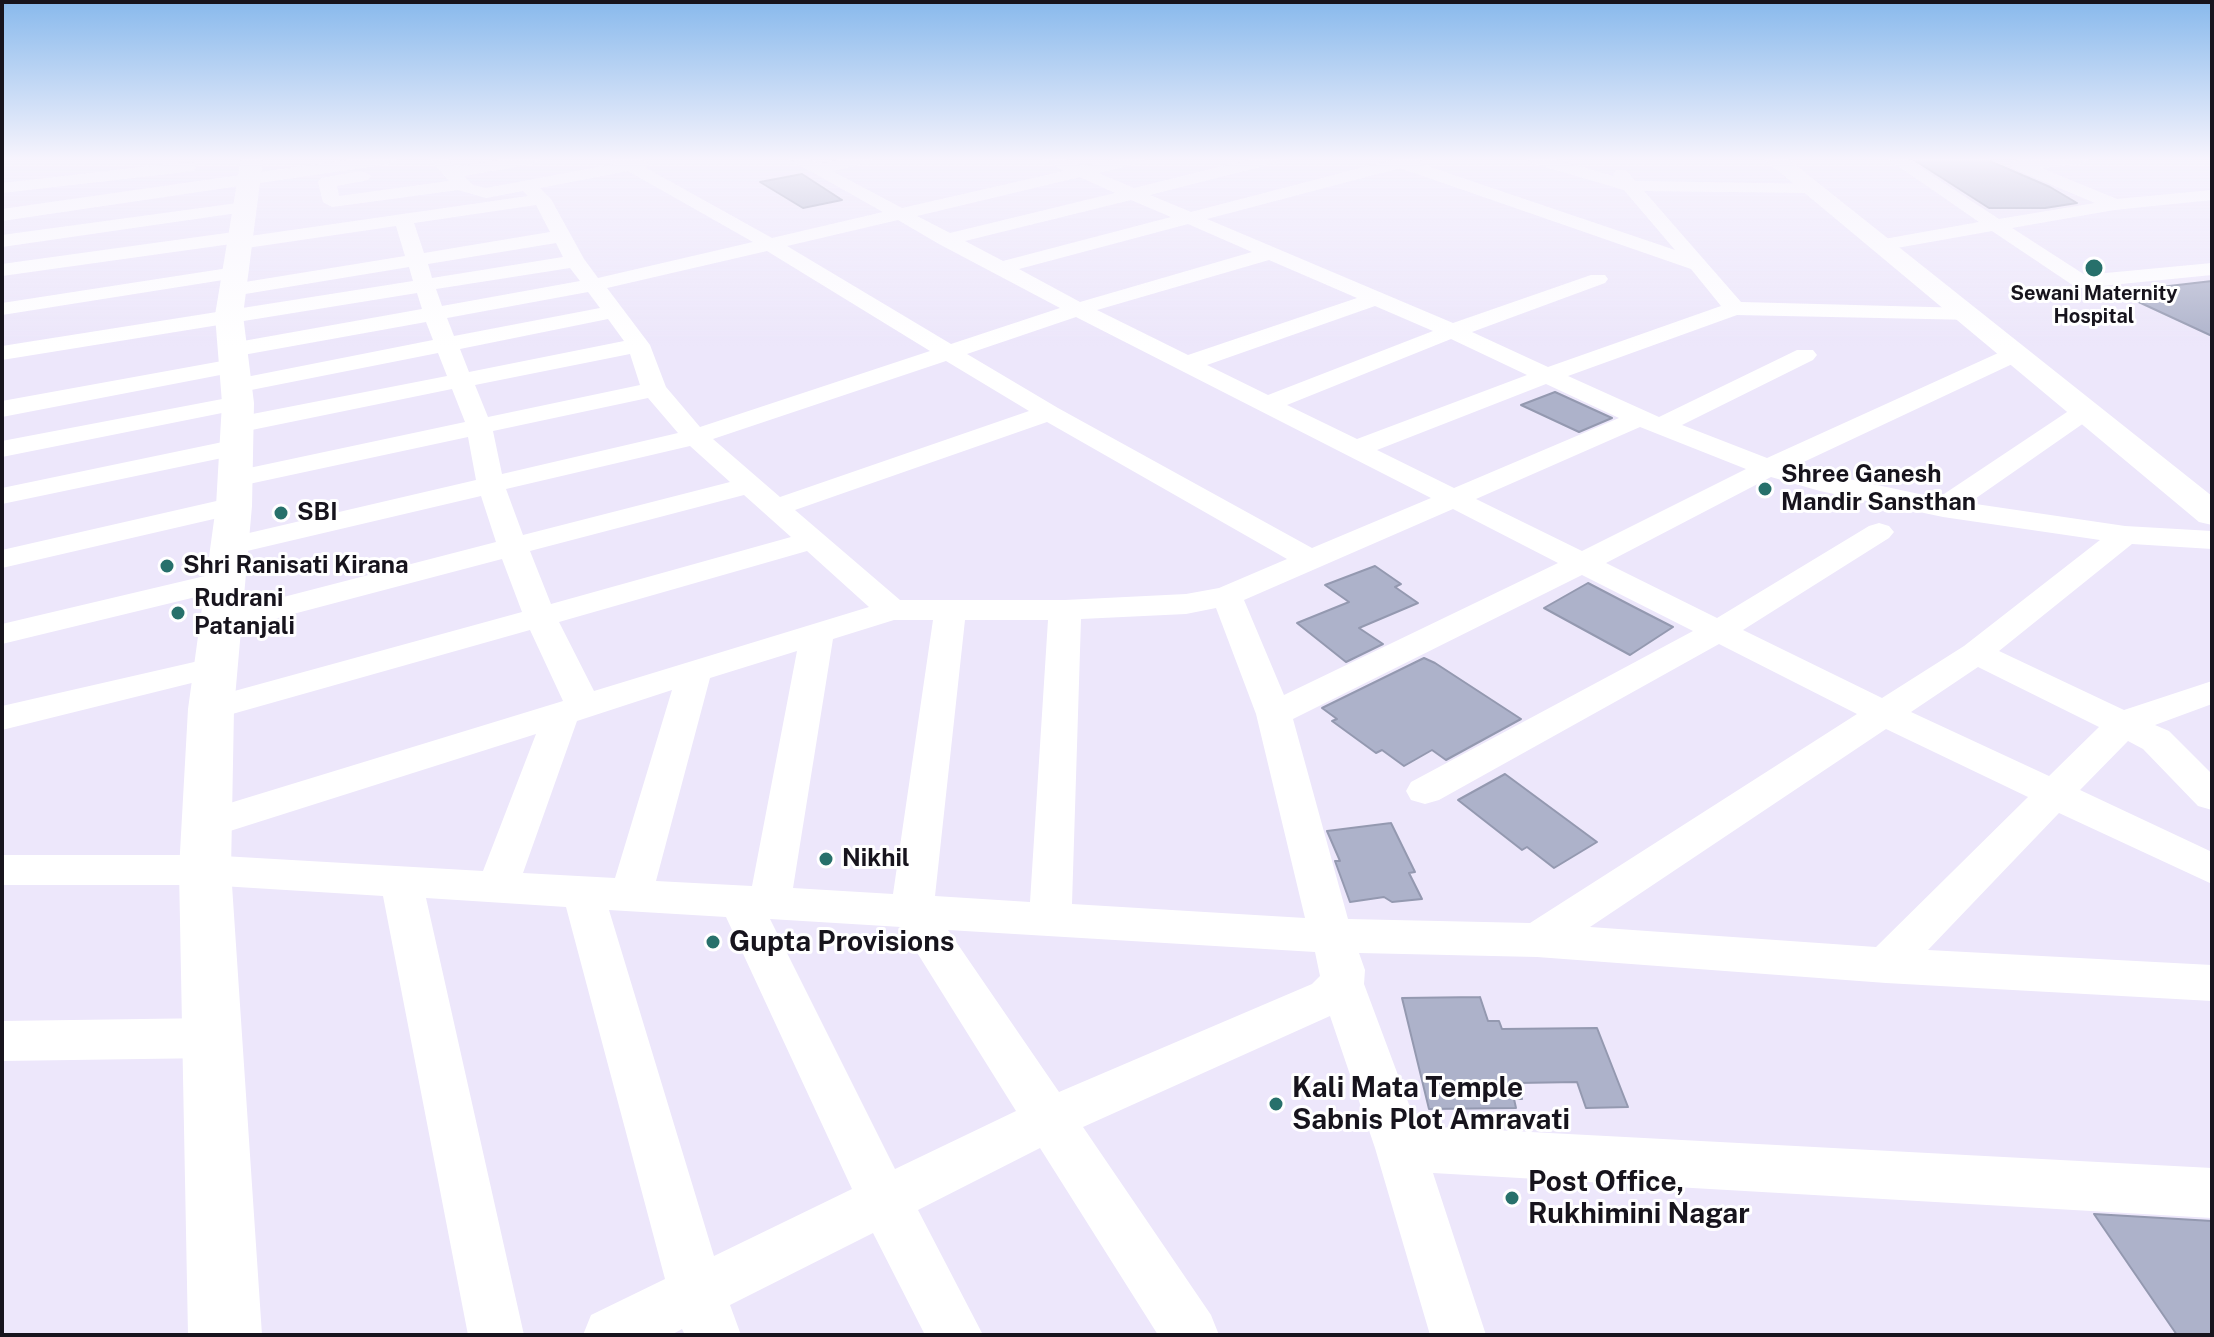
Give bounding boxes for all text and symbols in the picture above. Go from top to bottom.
marker: Sewani Maternity Hospital [2083,257,2105,279]
place label: Sewani Maternity Hospital [2010,282,2178,329]
place label: Shree Ganesh Mandir Sansthan [1781,461,1976,517]
marker: Shree Ganesh Mandir Sansthan [1756,480,1774,498]
place label: SBI [297,499,338,527]
marker: SBI [272,504,290,522]
place label: Shri Ranisati Kirana [183,552,409,580]
marker: Shri Ranisati Kirana [158,557,176,575]
place label: Rudrani Patanjali [194,585,295,641]
marker: Rudrani Patanjali [169,604,187,622]
place label: Nikhil [842,845,910,873]
marker: Nikhil [817,850,835,868]
place label: Gupta Provisions [729,925,954,959]
marker: Gupta Provisions [704,933,722,951]
place label: Kali Mata Temple Sabnis Plot Amravati [1292,1071,1570,1137]
marker: Kali Mata Temple Sabnis Plot Amravati [1267,1095,1285,1113]
place label: Post Office, Rukhimini Nagar [1528,1165,1750,1231]
marker: Post Office, Rukhimini Nagar [1503,1189,1521,1207]

